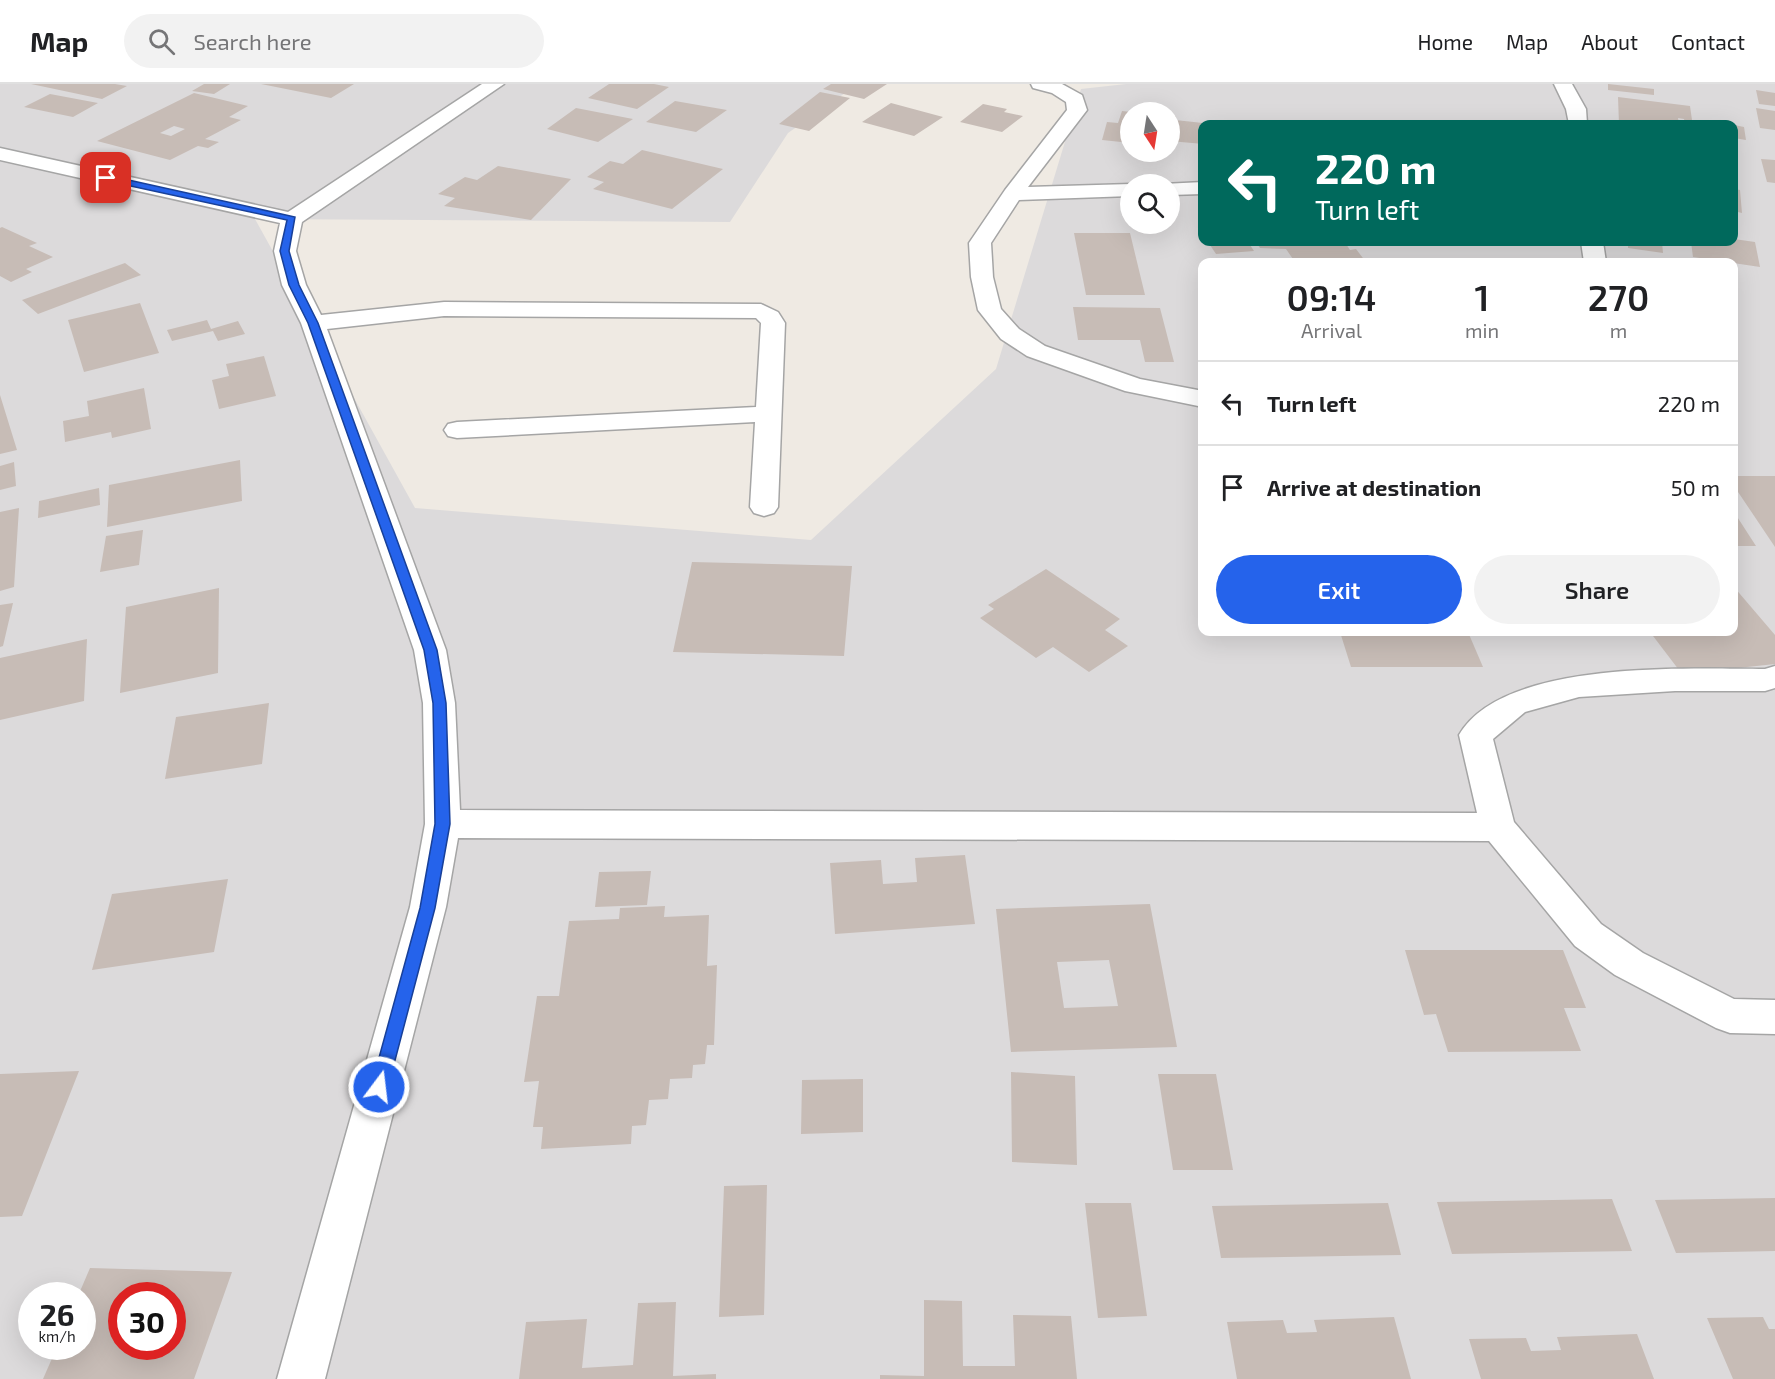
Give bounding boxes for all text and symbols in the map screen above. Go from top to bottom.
search box [124,14,544,68]
text: Map [30,24,88,58]
icon: search [145,25,178,58]
text: Search here [193,28,312,54]
text: Home [1417,29,1473,54]
text: Map [1506,29,1548,54]
text: About [1581,29,1638,54]
text: Contact [1671,29,1745,54]
north arrow [1120,102,1180,162]
map controls [1120,102,1180,234]
text: 220 m [1315,142,1436,192]
icon: left [1216,144,1294,222]
pin [80,152,131,203]
icon: arrive [89,161,122,194]
button: search [1120,174,1180,234]
text: Turn left [1315,193,1419,225]
text: 09:14 [1287,275,1376,318]
text: 1 [1475,275,1490,318]
text: 270 [1588,275,1649,318]
text: Arrival [1301,318,1362,342]
text: min [1465,318,1499,342]
text: m [1610,318,1627,342]
icon: left [1216,387,1249,420]
text: Turn left [1267,390,1356,416]
text: 220 m [1658,390,1720,416]
icon: arrive [1216,471,1249,504]
text: Arrive at destination [1267,474,1481,500]
text: 50 m [1671,474,1720,500]
button: Exit [1216,555,1462,624]
button: Share [1474,555,1720,624]
position arrow [347,1055,411,1119]
speed limit sign: 30 [108,1282,186,1360]
text: 26 [39,1296,75,1332]
text: km/h [38,1327,76,1345]

